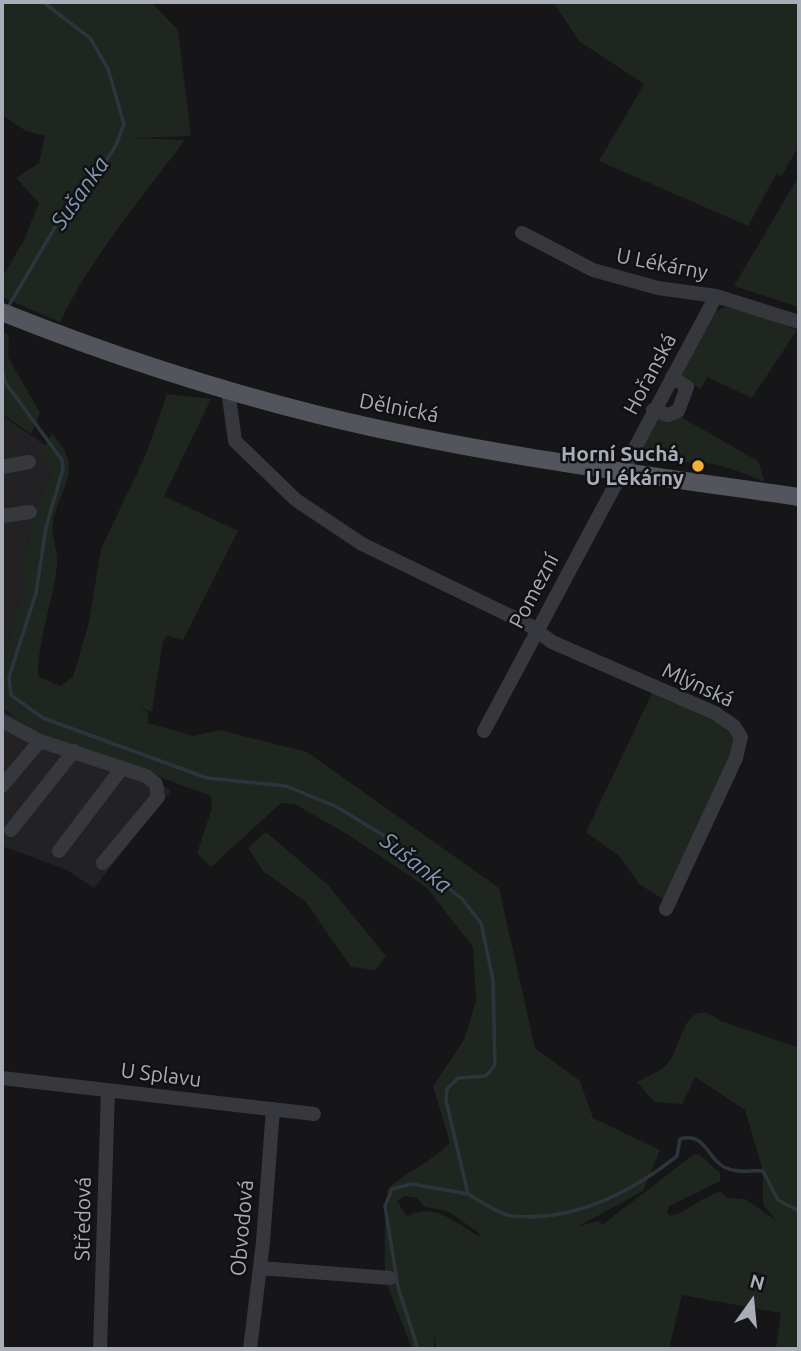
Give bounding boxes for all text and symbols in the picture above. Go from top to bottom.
water label: Sušanka [45,151,115,235]
street label: U Lékárny [614,243,710,285]
street label: Hořanská [618,329,682,419]
street label: Dělnická [357,388,441,428]
place label: Horní Suchá, U Lékárny [561,441,684,491]
marker: Horní Suchá, U Lékárny [690,458,706,474]
street label: Pomezní [504,549,564,633]
street label: Mlýnská [658,657,738,713]
water label: Sušanka [375,827,457,899]
street label: U Splavu [119,1058,203,1092]
street label: Středová [70,1177,96,1261]
street label: Obvodová [225,1179,259,1277]
north arrow [717,1267,787,1337]
text: N [748,1269,767,1294]

